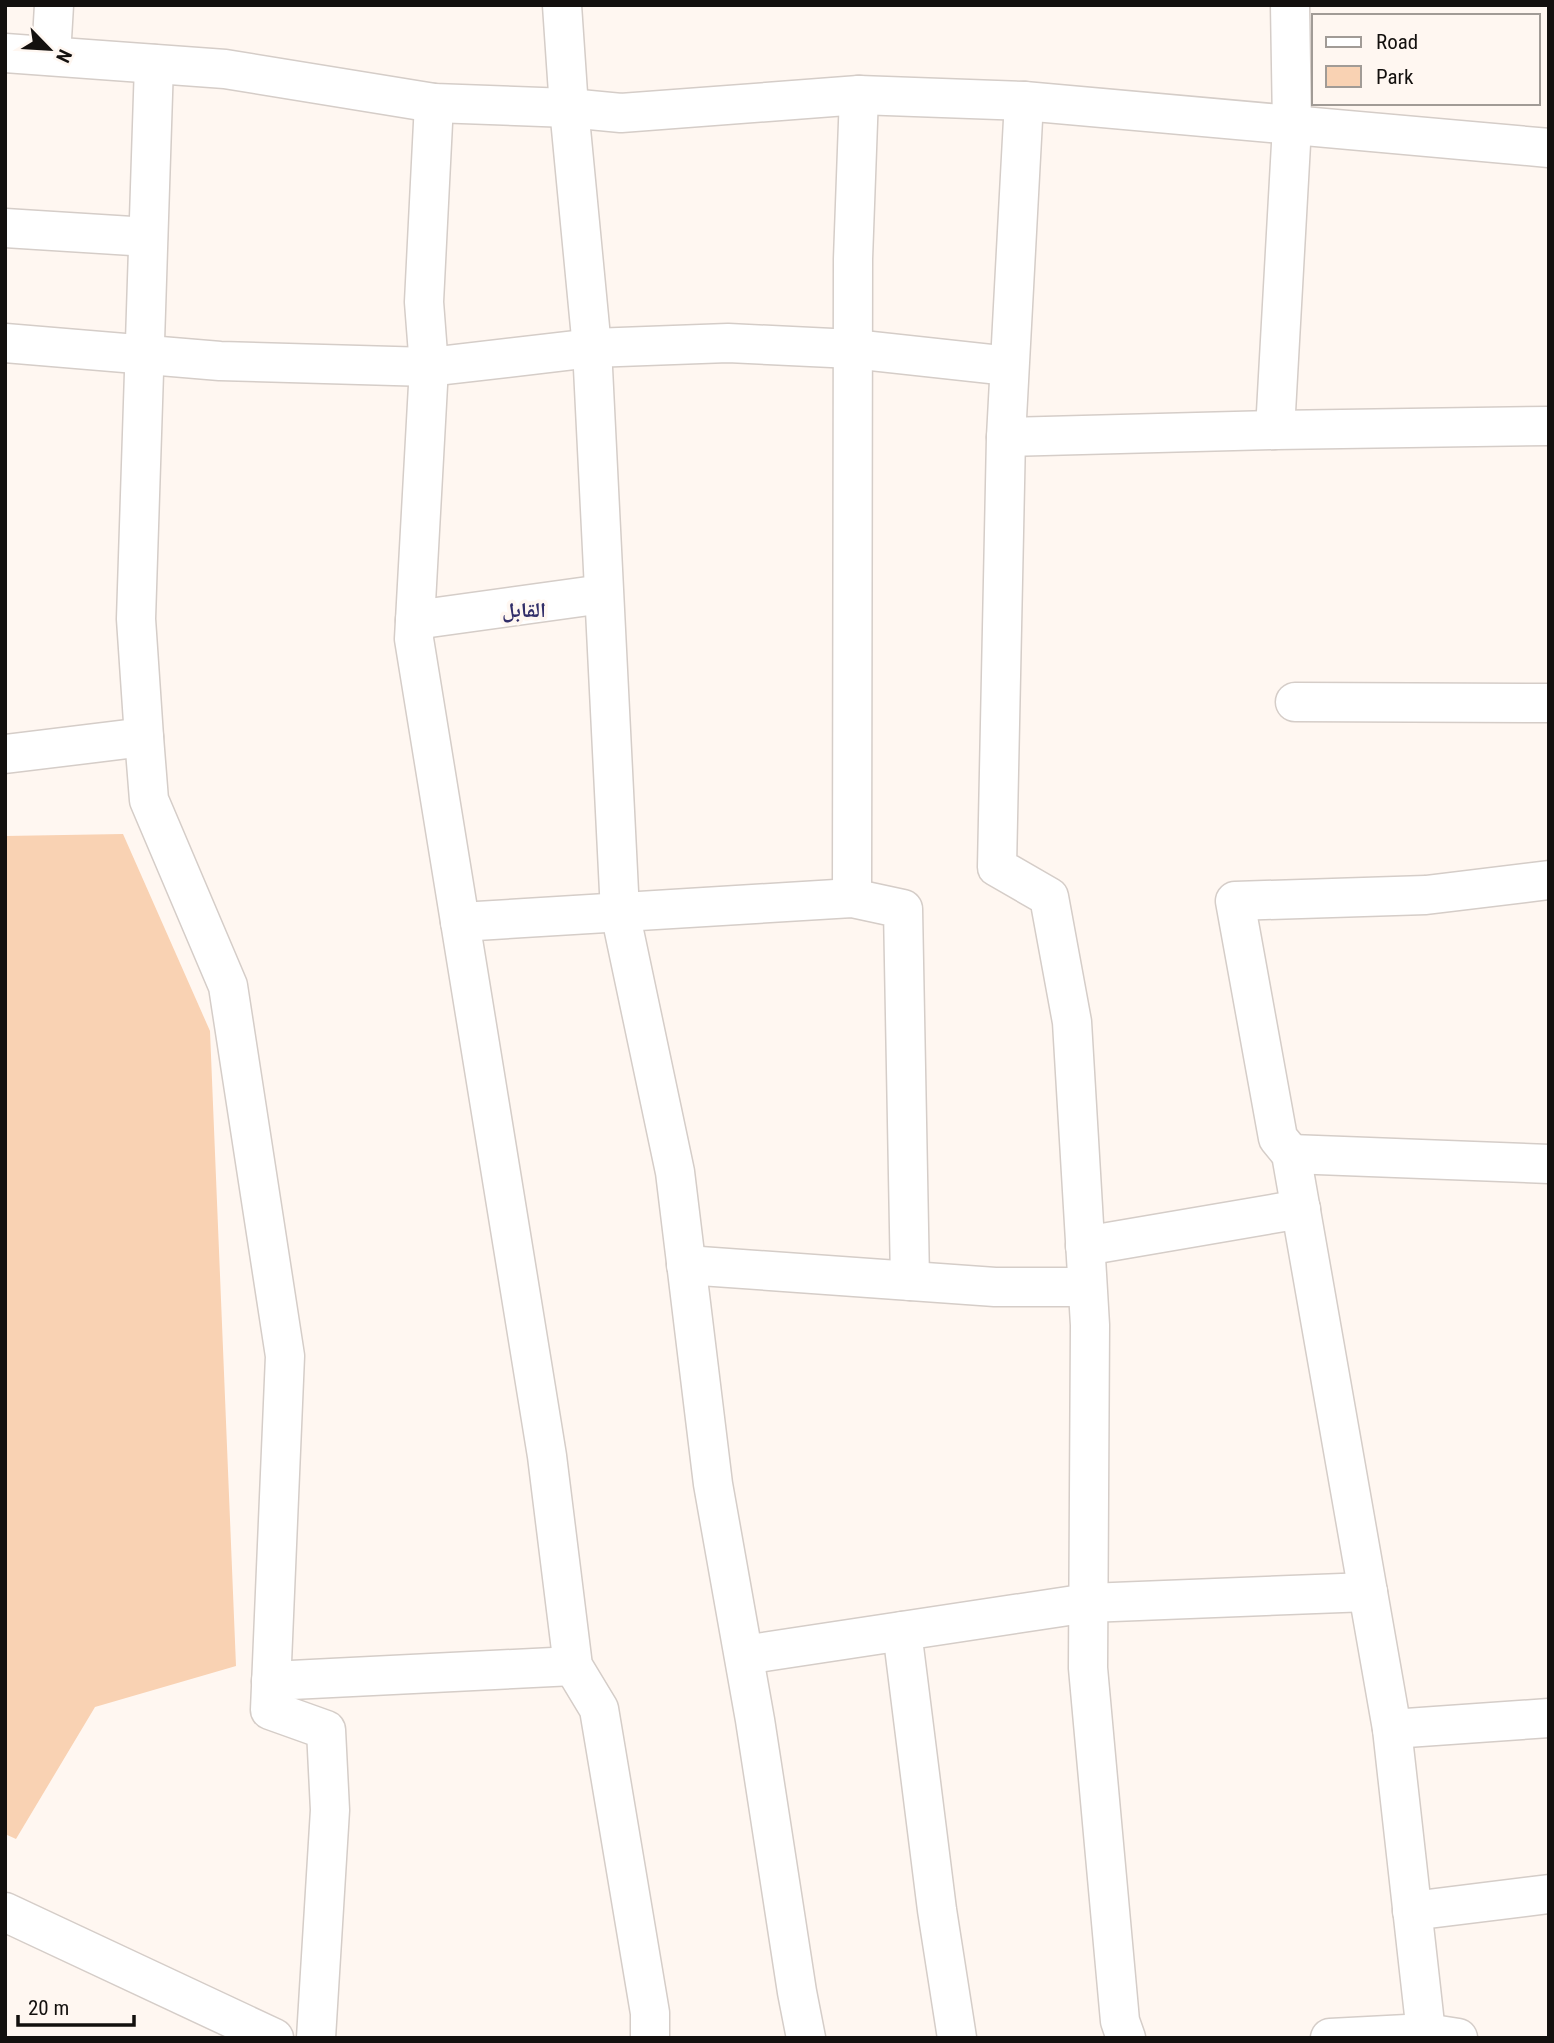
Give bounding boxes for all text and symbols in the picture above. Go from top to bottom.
north arrow [14,14,84,84]
legend [1312,14,1540,105]
text: Road [1376,30,1418,54]
text: N [51,46,77,66]
text: Park [1376,65,1414,89]
district label: القابل [502,598,546,623]
scale bar [18,1983,133,2027]
text: 20 m [28,1996,69,2020]

